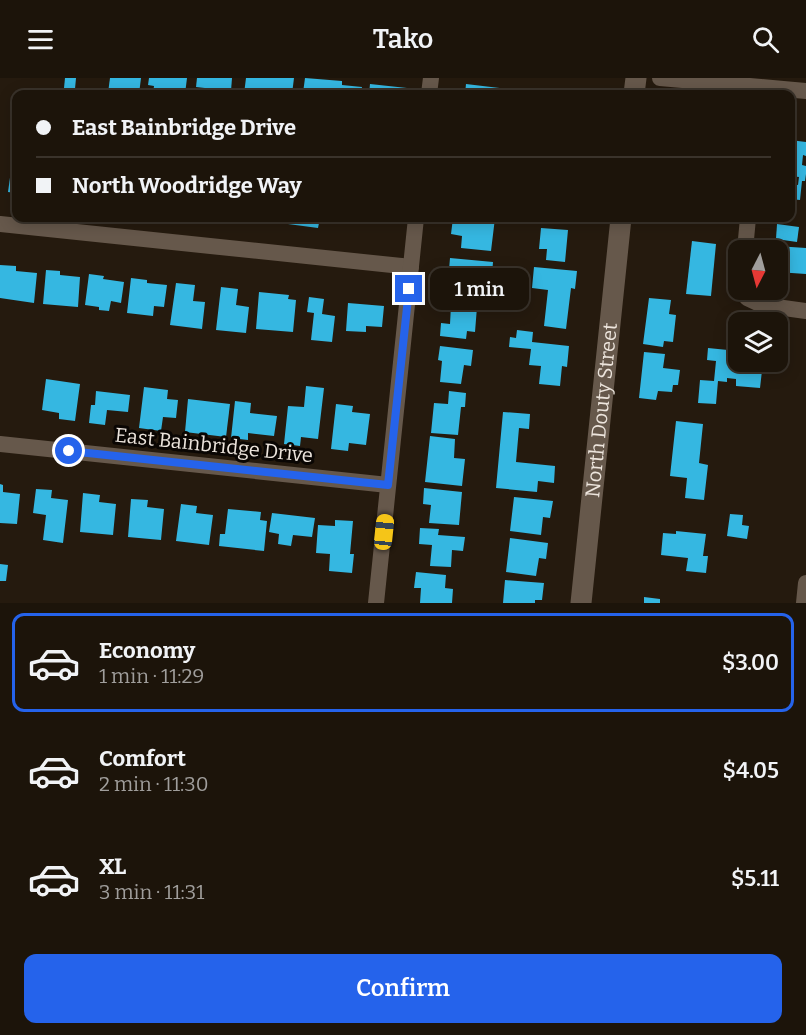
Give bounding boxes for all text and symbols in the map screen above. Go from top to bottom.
icon: menu [24,23,57,56]
text: Tako [373,23,433,55]
icon: search [749,23,782,56]
text: East Bainbridge Drive [72,114,296,141]
text: North Woodridge Way [72,172,302,199]
north arrow [728,240,788,300]
map controls [728,240,788,372]
callout: 1 min [430,268,529,310]
route end [395,275,422,302]
text: 1 min [454,277,505,301]
button: layers [728,312,788,372]
street label: North Douty Street [580,321,622,499]
street label: East Bainbridge Drive [114,423,314,467]
route start [55,437,82,464]
car [373,513,395,551]
icon: car [27,636,81,690]
text: Economy [99,637,195,664]
text: $3.00 [722,649,779,676]
text: 1 min · 11:29 [99,664,204,688]
icon: car [27,744,81,798]
text: Comfort [99,745,186,772]
text: $4.05 [722,757,779,784]
text: 2 min · 11:30 [99,772,208,796]
icon: car [27,852,81,906]
text: XL [99,853,126,880]
text: $5.11 [731,865,779,892]
text: 3 min · 11:31 [99,880,204,904]
button: Confirm [24,954,782,1023]

